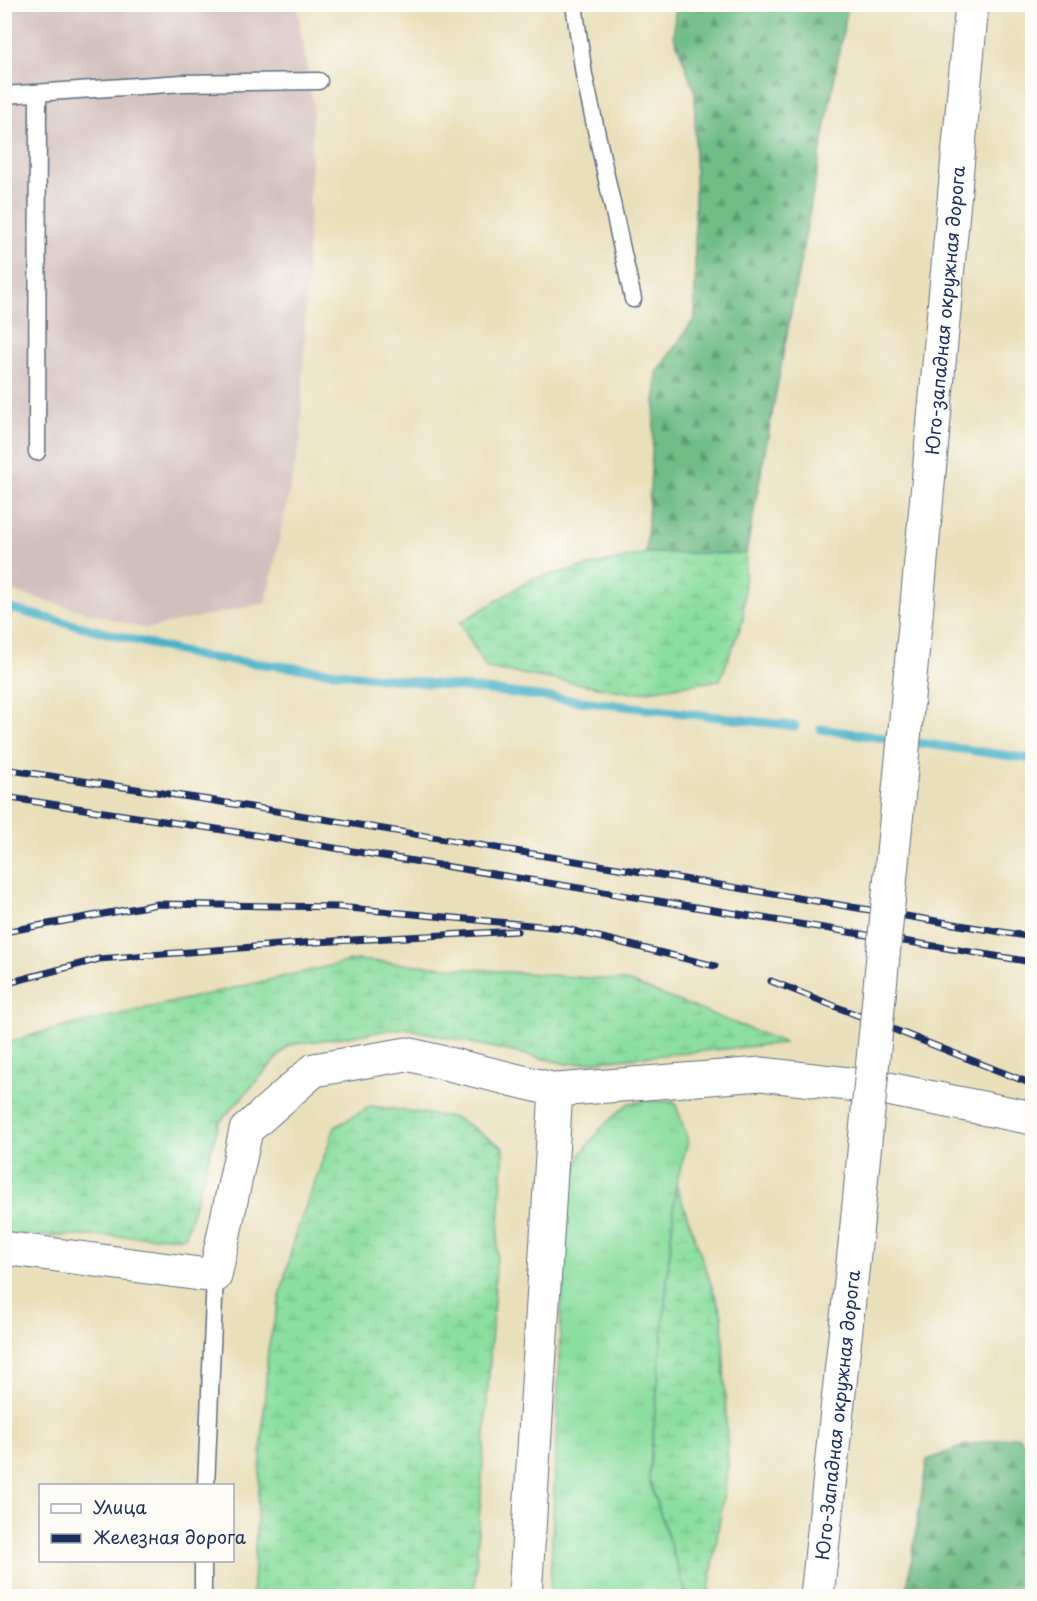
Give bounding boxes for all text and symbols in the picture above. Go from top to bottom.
street label: Юго-западная окружная дорога [917,164,971,456]
street label: Юго-Западная окружная дорога [807,1268,866,1561]
legend [39,1484,234,1562]
text: Улица [93,1493,147,1520]
text: Железная дорога [93,1523,247,1550]

